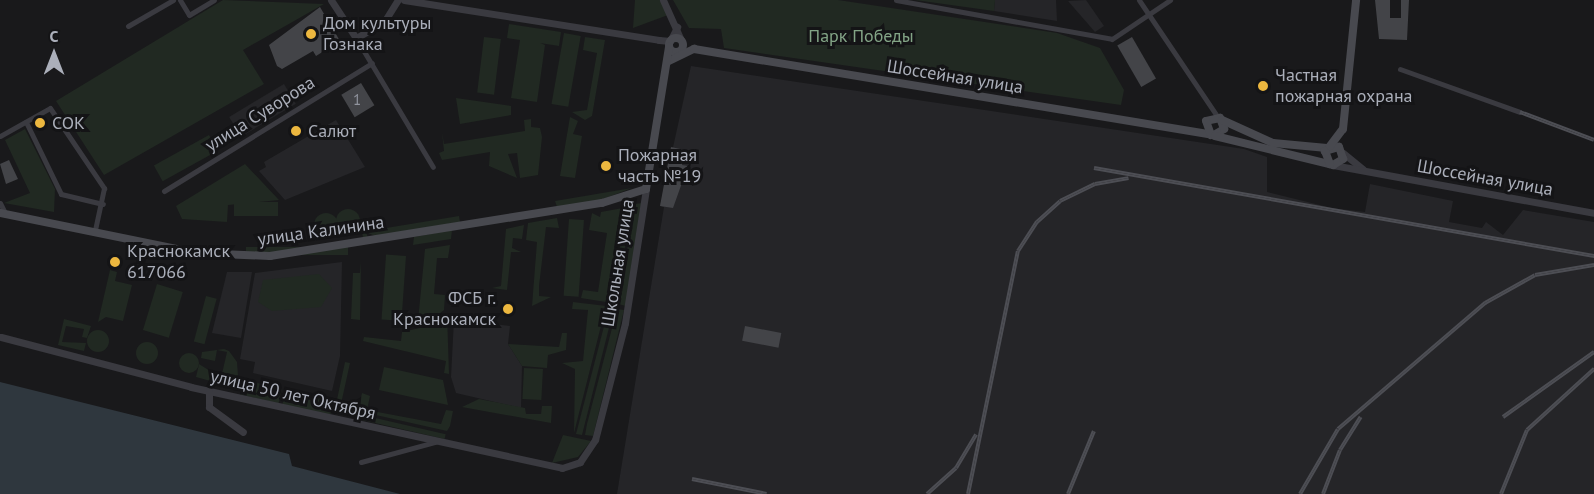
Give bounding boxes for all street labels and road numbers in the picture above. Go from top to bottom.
street label: Шоссейная улица [885,56,1025,98]
street label: улица Суворова [201,72,319,156]
street label: Шоссейная улица [1415,155,1555,201]
street label: Школьная улица [597,198,639,328]
street label: улица Калинина [256,211,386,251]
street label: улица 50 лет Октября [208,365,378,425]

